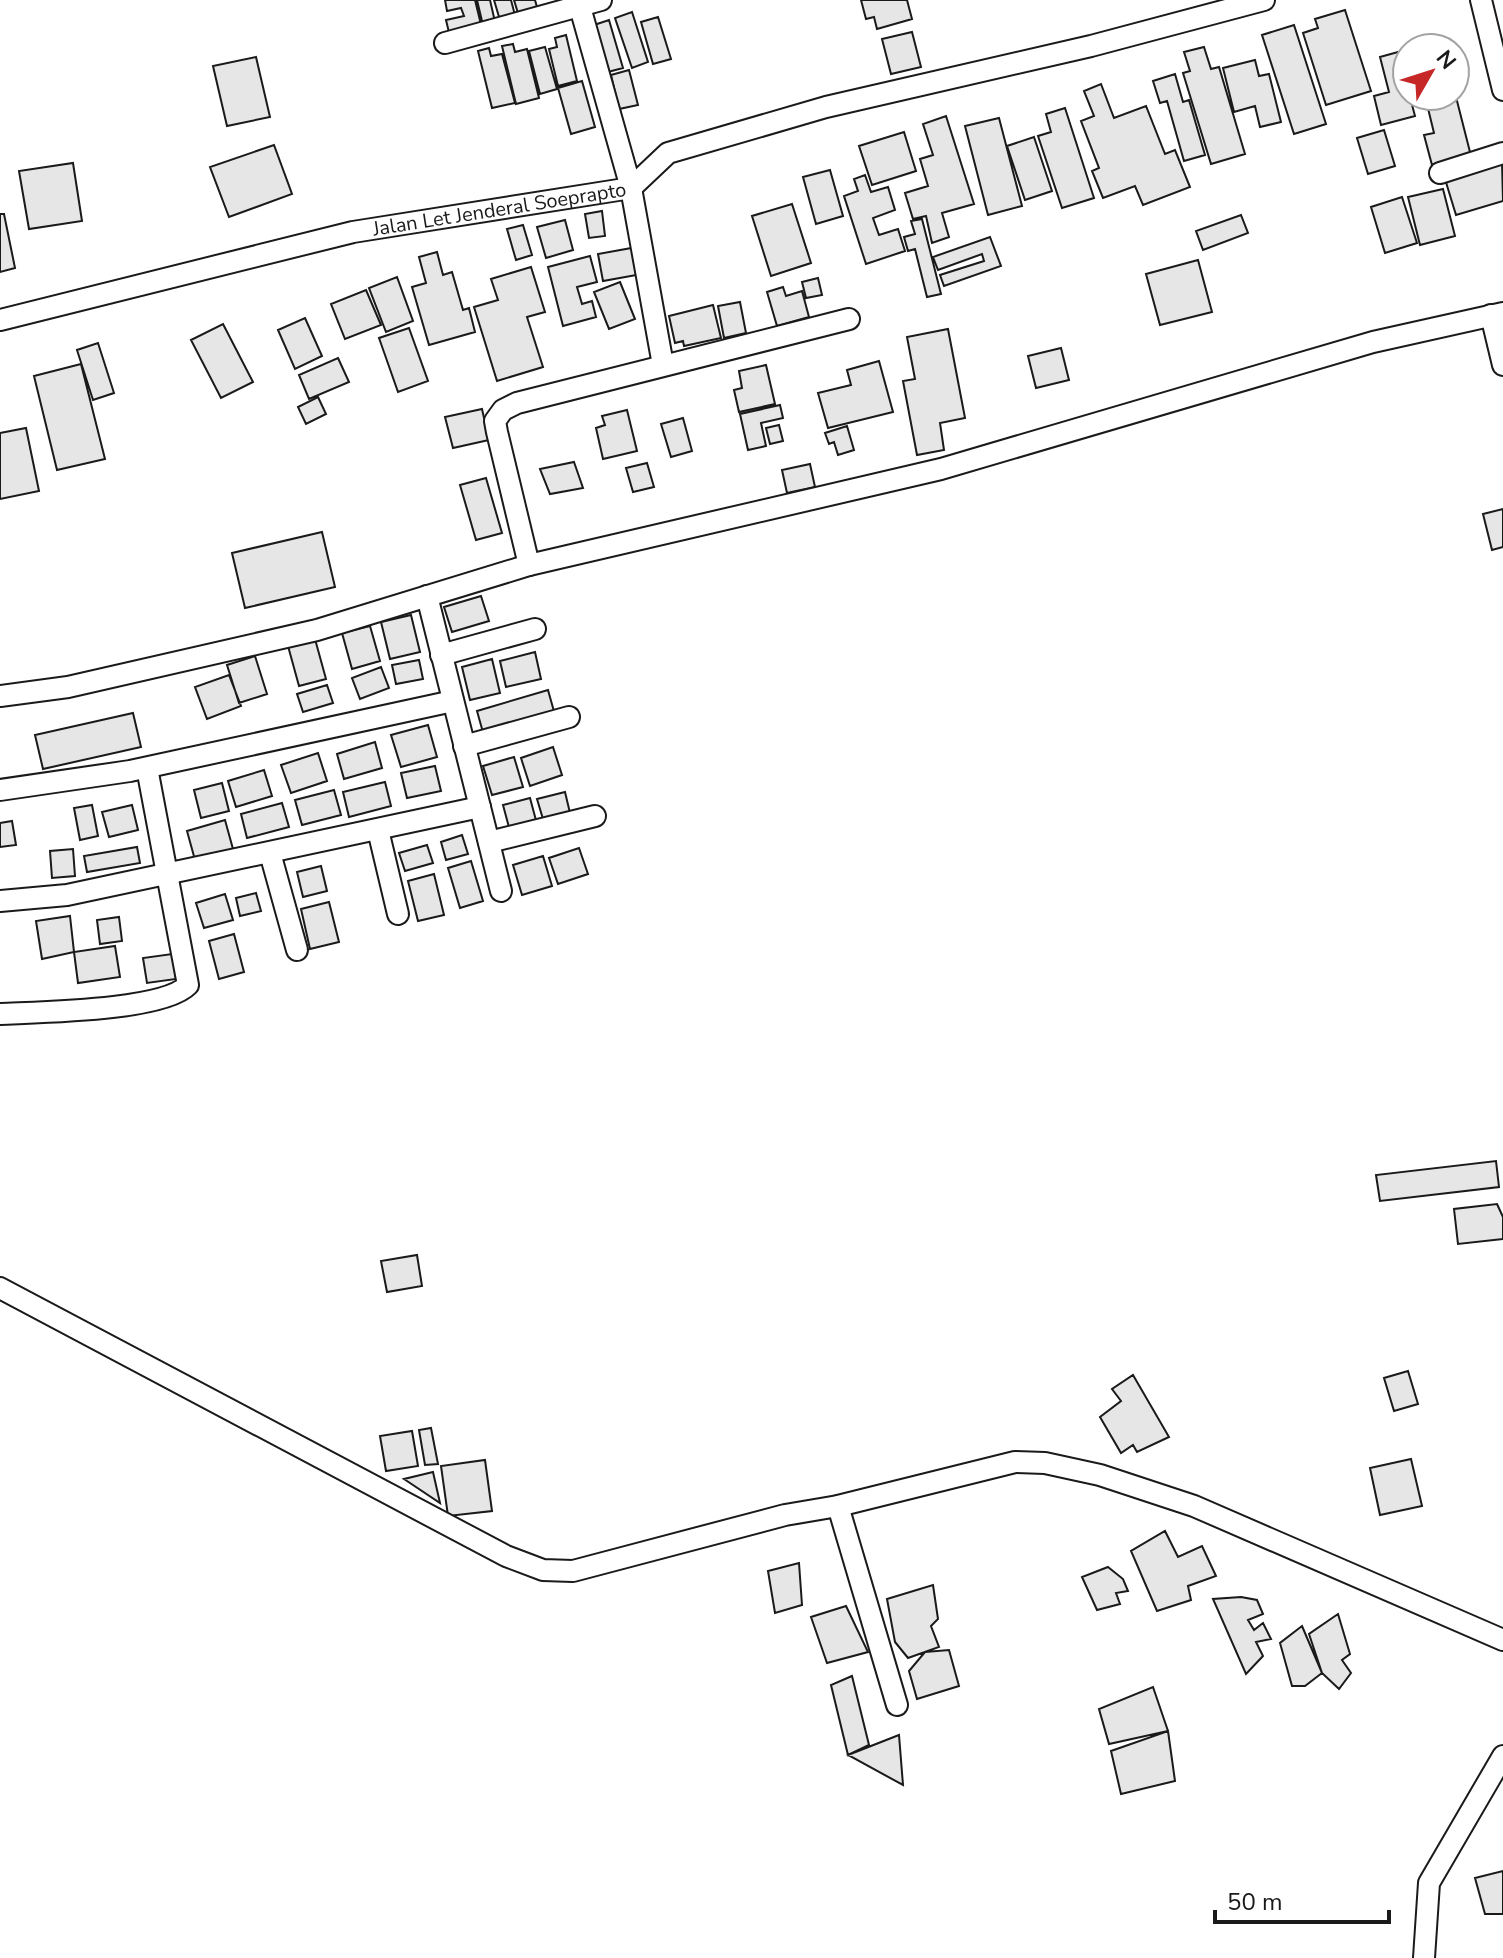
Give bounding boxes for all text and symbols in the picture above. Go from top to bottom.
north arrow [1391,32,1471,112]
text: N [1429,44,1463,76]
street label: Jalan Let Jenderal Soeprapto [370,175,628,242]
scale bar [1215,1874,1389,1924]
text: 50 m [1227,1886,1283,1918]

